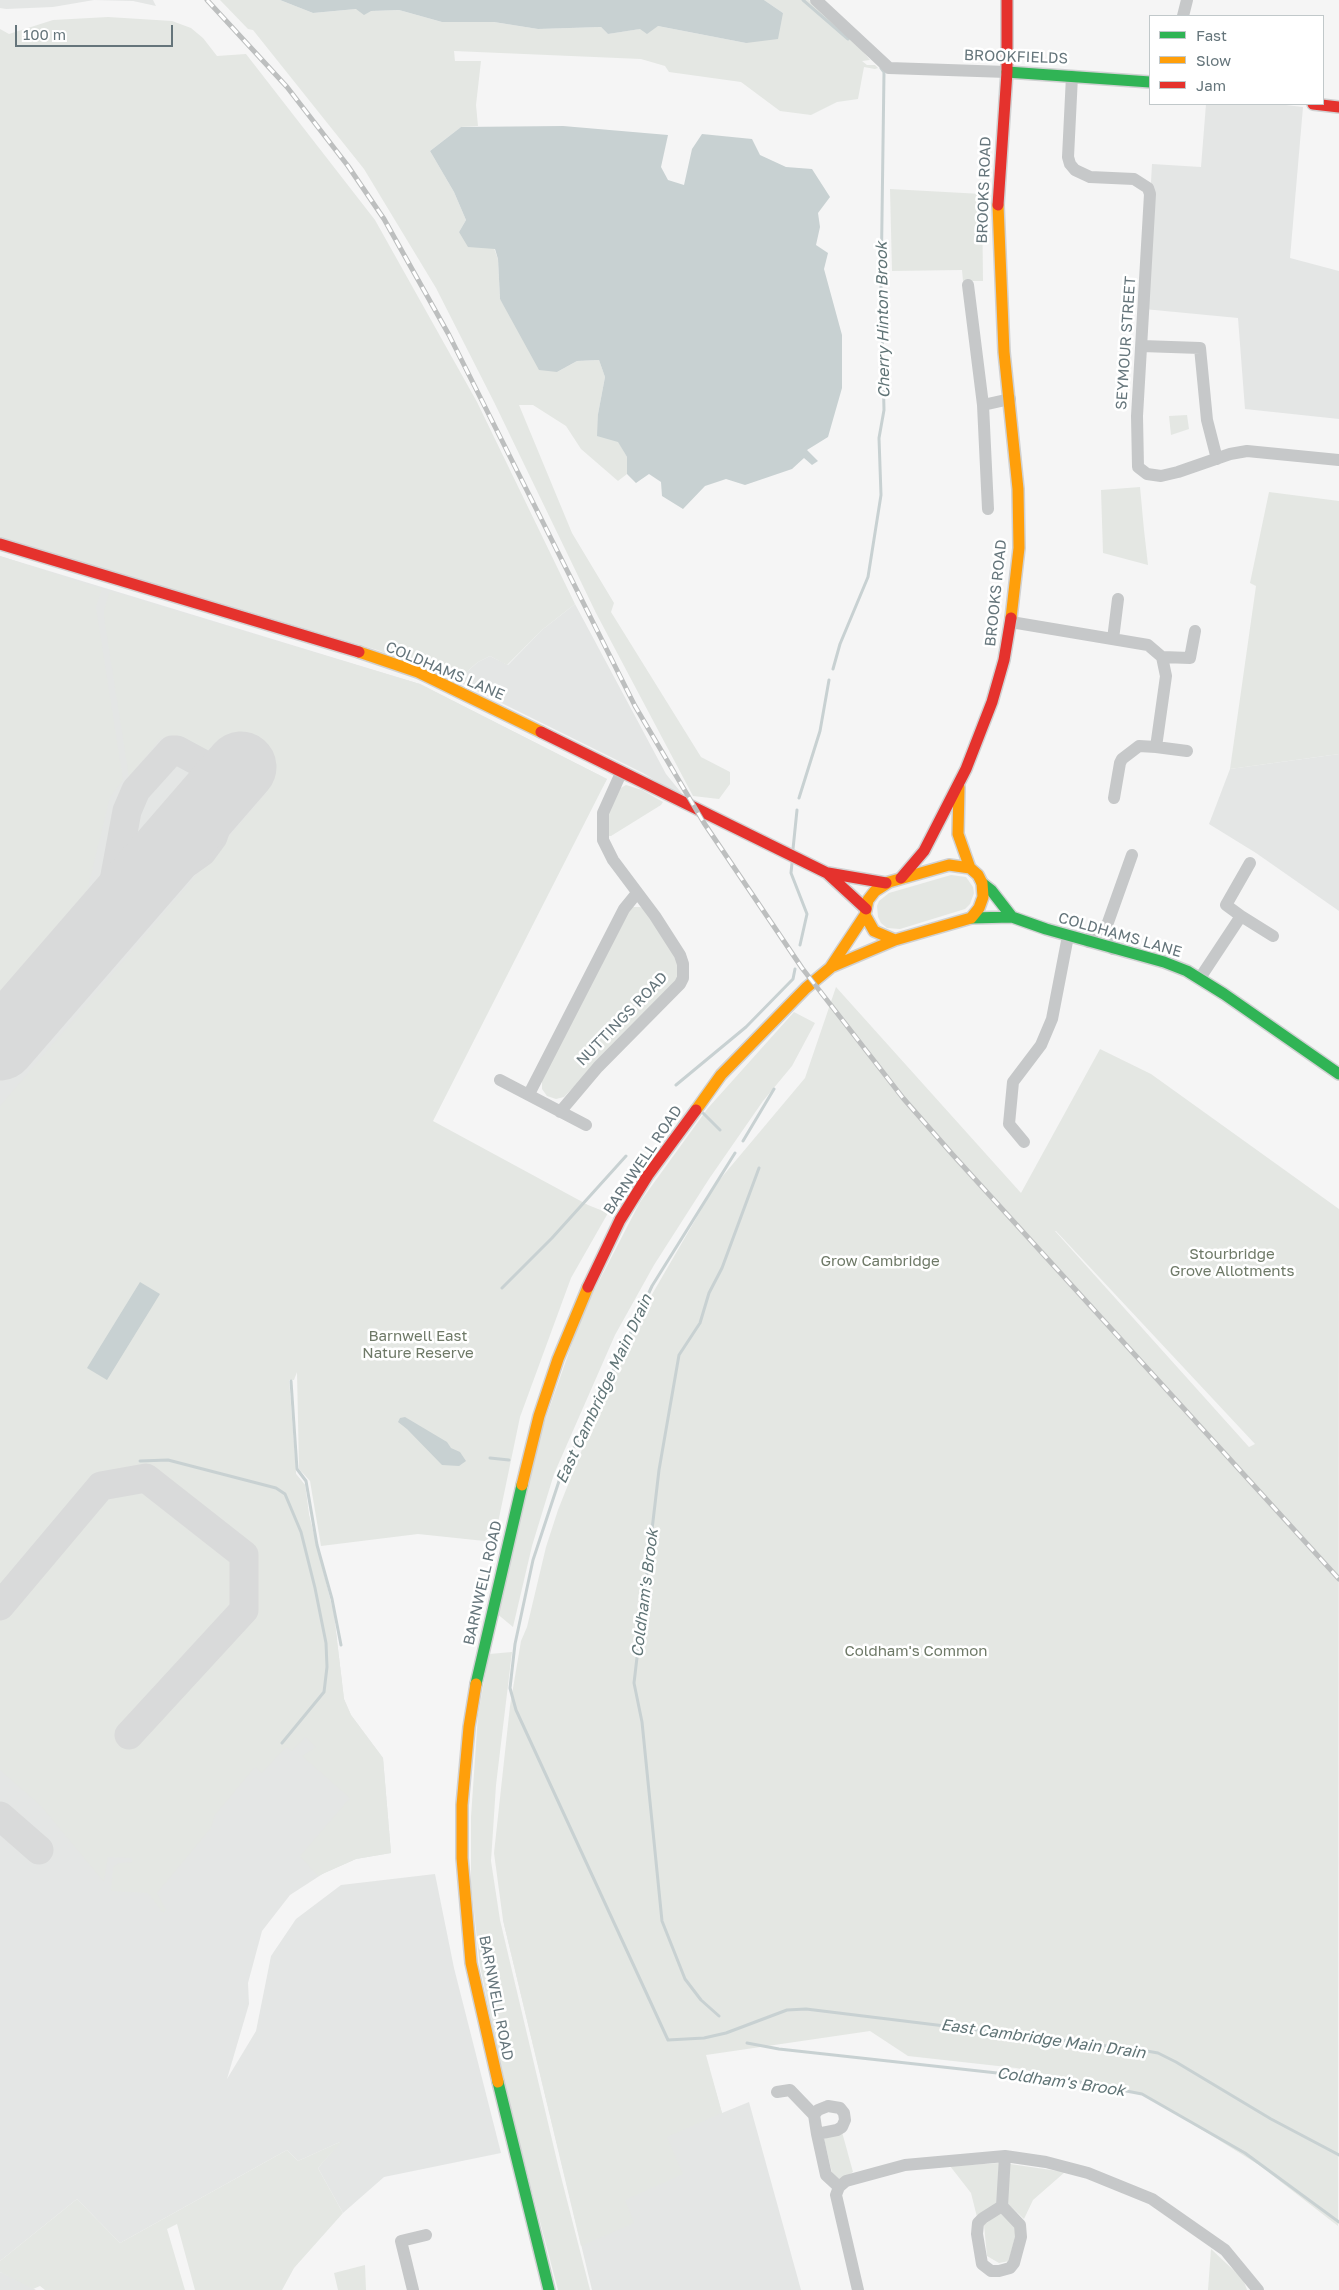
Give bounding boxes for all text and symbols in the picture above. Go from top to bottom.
scale bar [18,15,175,47]
legend [1149,15,1324,105]
text: 100 m [23,25,66,43]
text: Fast [1196,26,1227,44]
street label: BROOKFIELDS [964,46,1068,68]
text: Slow [1196,51,1231,69]
text: Jam [1196,76,1226,94]
street label: BROOKS ROAD [973,136,995,244]
water label: Cherry Hinton Brook [872,241,894,399]
street label: SEYMOUR STREET [1112,275,1140,411]
street label: BROOKS ROAD [981,539,1011,647]
street label: COLDHAMS LANE [383,638,507,704]
street label: COLDHAMS LANE [1056,909,1184,961]
street label: NUTTINGS ROAD [573,968,671,1070]
street label: BARNWELL ROAD [600,1102,686,1218]
park label: Stourbridge Grove Allotments [1170,1245,1294,1280]
park label: Grow Cambridge [820,1252,940,1270]
water label: East Cambridge Main Drain [552,1291,656,1487]
park label: Barnwell East Nature Reserve [362,1327,474,1362]
street label: BARNWELL ROAD [460,1519,506,1647]
water label: Coldham's Brook [628,1528,662,1658]
park label: Coldham's Common [845,1642,987,1660]
street label: BARNWELL ROAD [475,1934,517,2062]
water label: East Cambridge Main Drain [940,2015,1146,2063]
water label: Coldham's Brook [996,2064,1126,2100]

